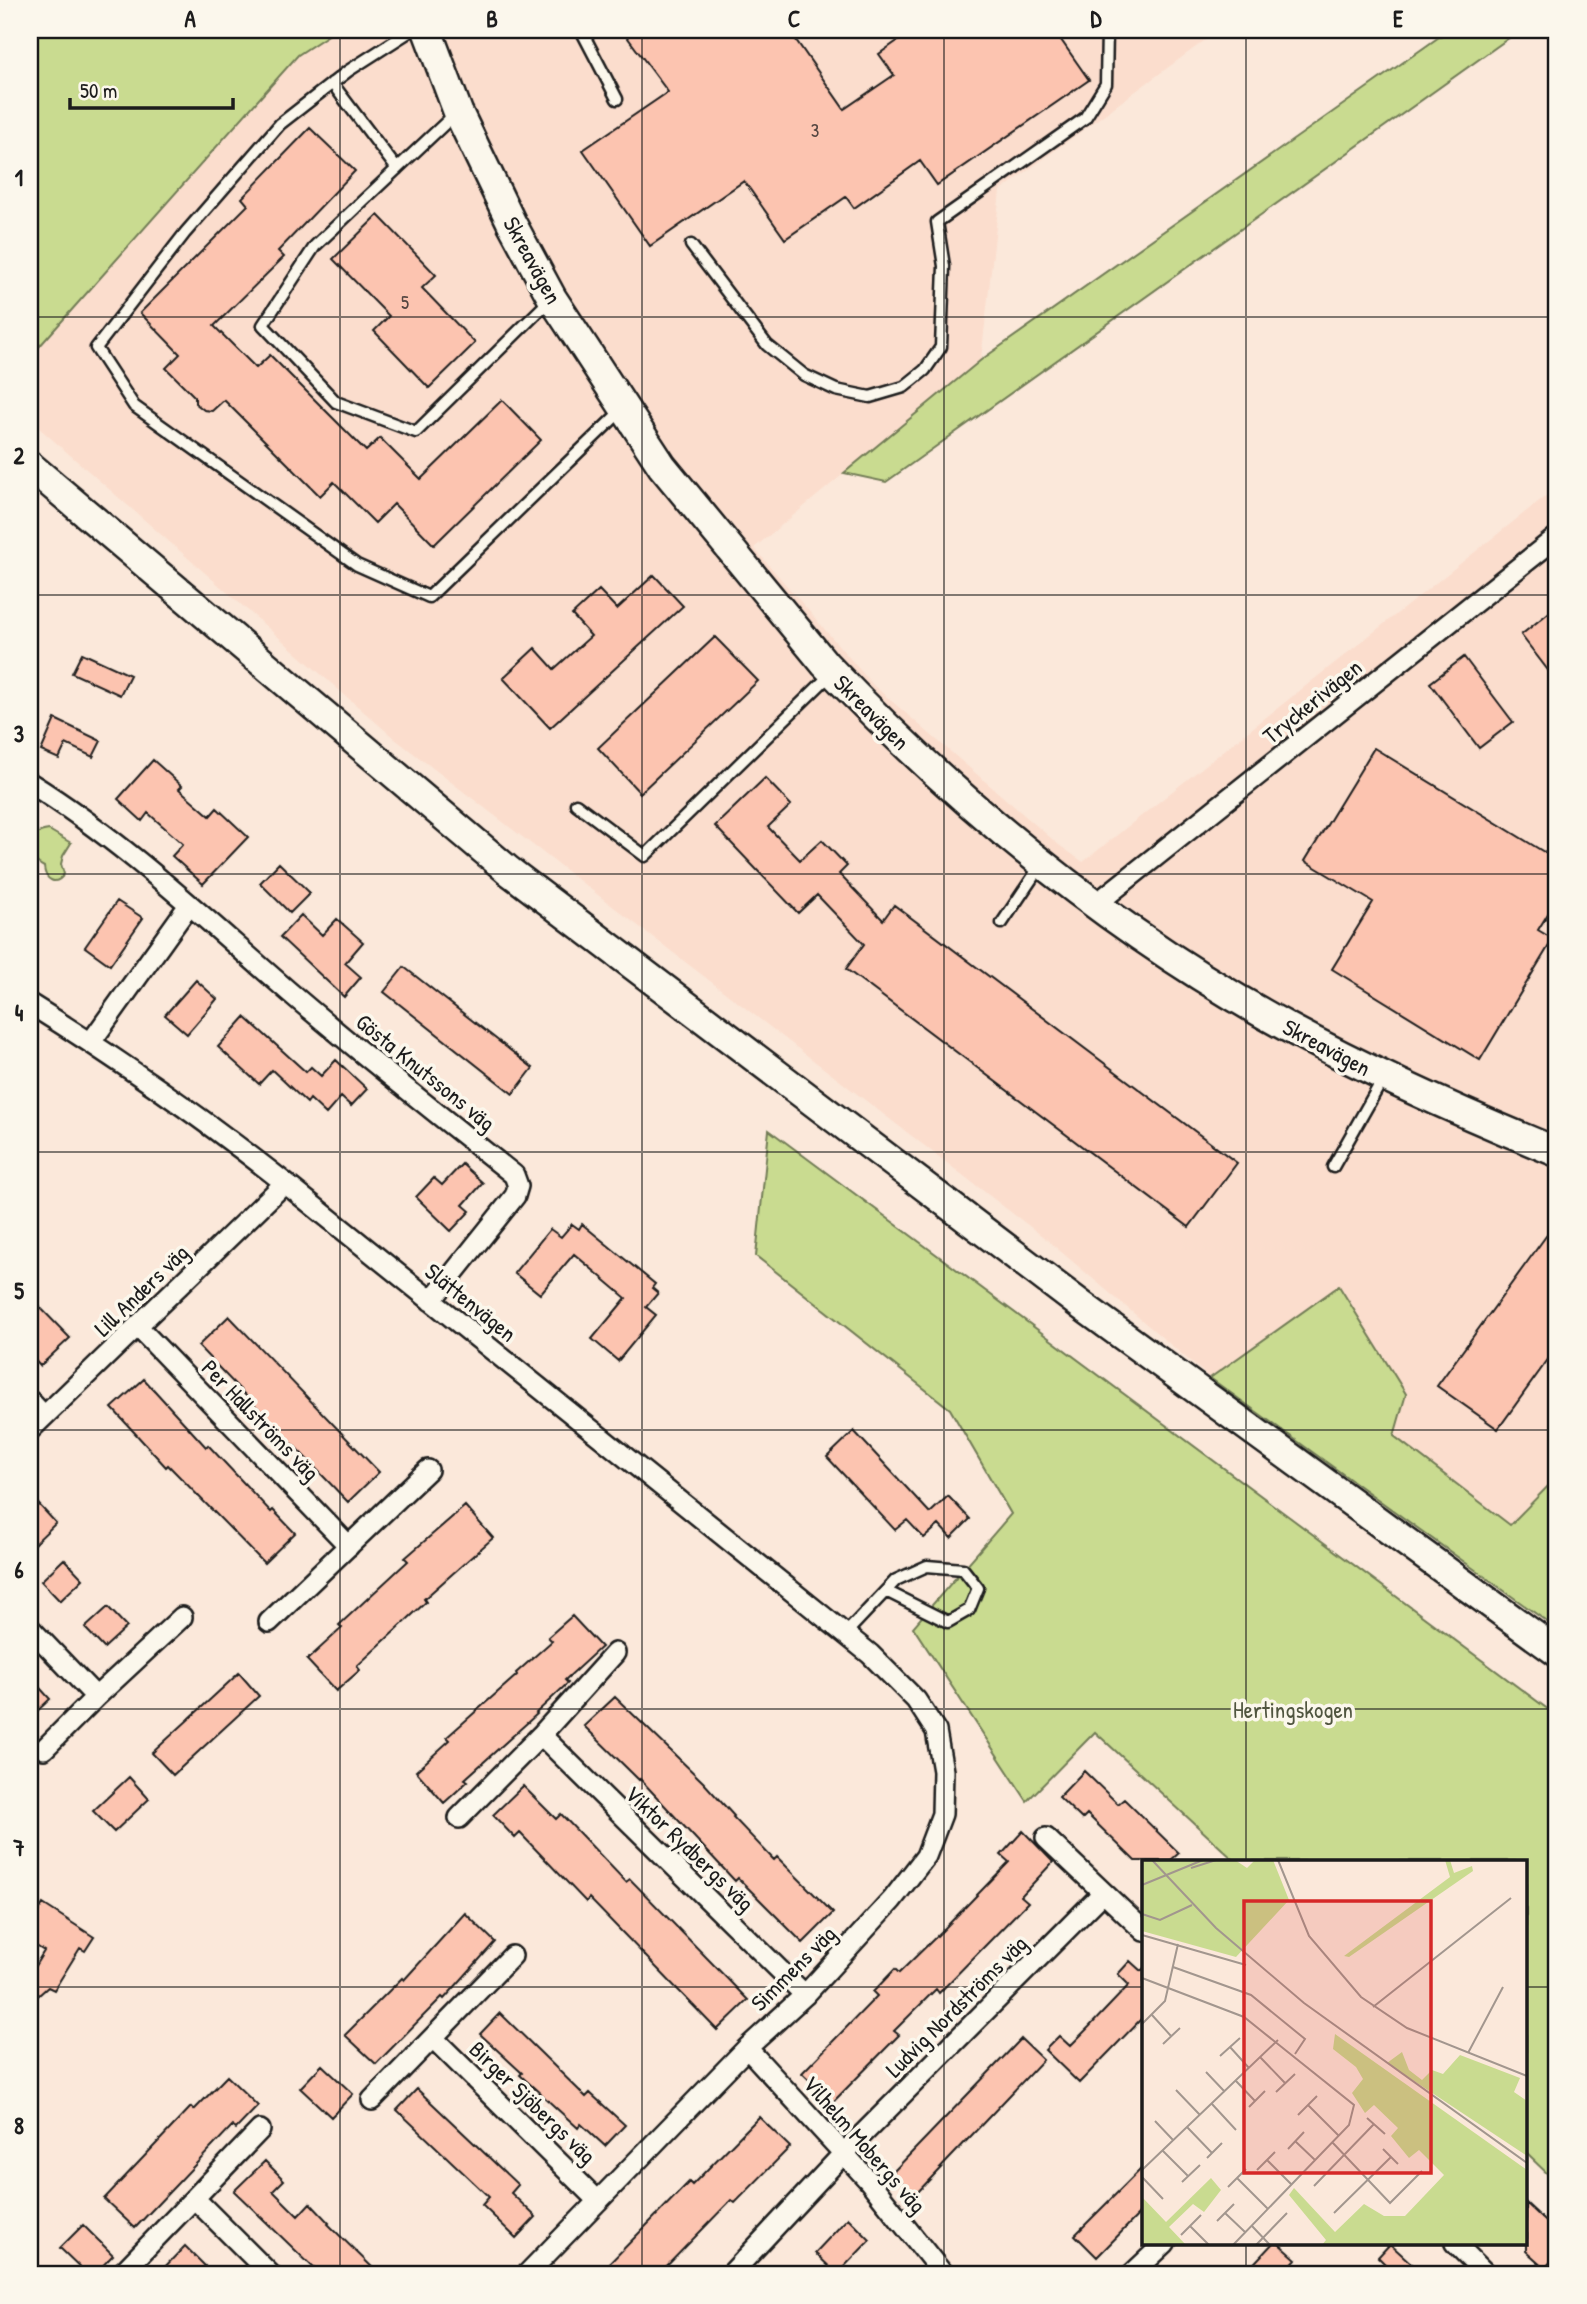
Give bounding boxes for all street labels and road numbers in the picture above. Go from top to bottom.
street label: Skreavägen [496,211,570,309]
street label: Tryckerivägen [1256,652,1368,750]
street label: Skreavägen [827,667,917,757]
street label: Gösta Knutssons väg [350,1006,502,1138]
street label: Skreavägen [1278,1011,1376,1083]
street label: Lill Anders väg [87,1237,195,1343]
street label: Slättenvägen [419,1256,523,1348]
street label: Per Hallströms väg [195,1353,327,1487]
street label: Viktor Rydbergs väg [619,1778,761,1918]
street label: Simmens väg [743,1918,843,2018]
street label: Ludvig Nordströms väg [878,1928,1034,2084]
street label: Birger Sjöbergs väg [463,2034,603,2170]
street label: Vilhelm Mobergs väg [796,2068,934,2220]

